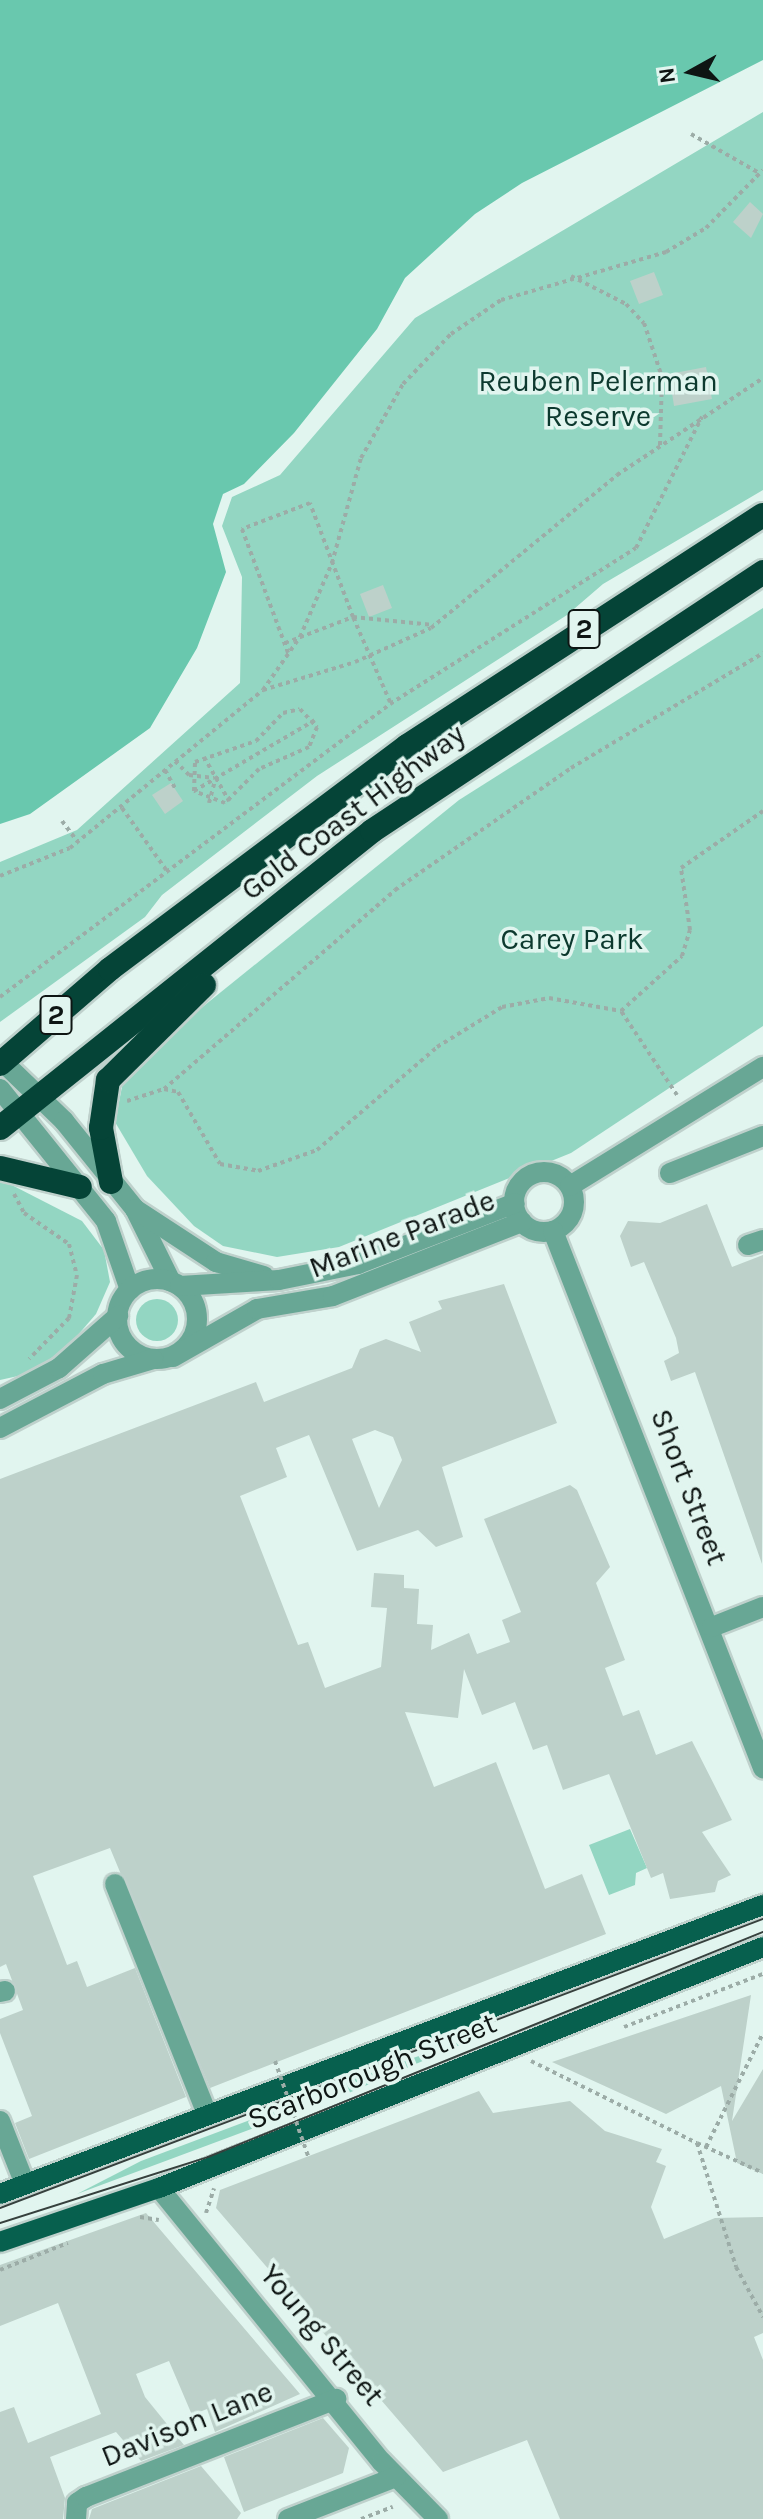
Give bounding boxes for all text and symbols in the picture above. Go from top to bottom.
north arrow [651,32,731,112]
text: N [653,66,681,85]
park label: Reuben Pelerman Reserve [478,363,718,434]
road number: 2 [566,605,602,653]
street label: Gold Coast Highway [234,716,472,908]
park label: Carey Park [500,921,644,957]
road number: 2 [38,991,74,1039]
street label: Marine Parade [304,1182,500,1286]
street label: Short Street [643,1404,735,1570]
street label: Scarborough Street [242,2005,502,2137]
street label: Young Street [252,2257,392,2413]
street label: Davison Lane [96,2373,278,2475]

